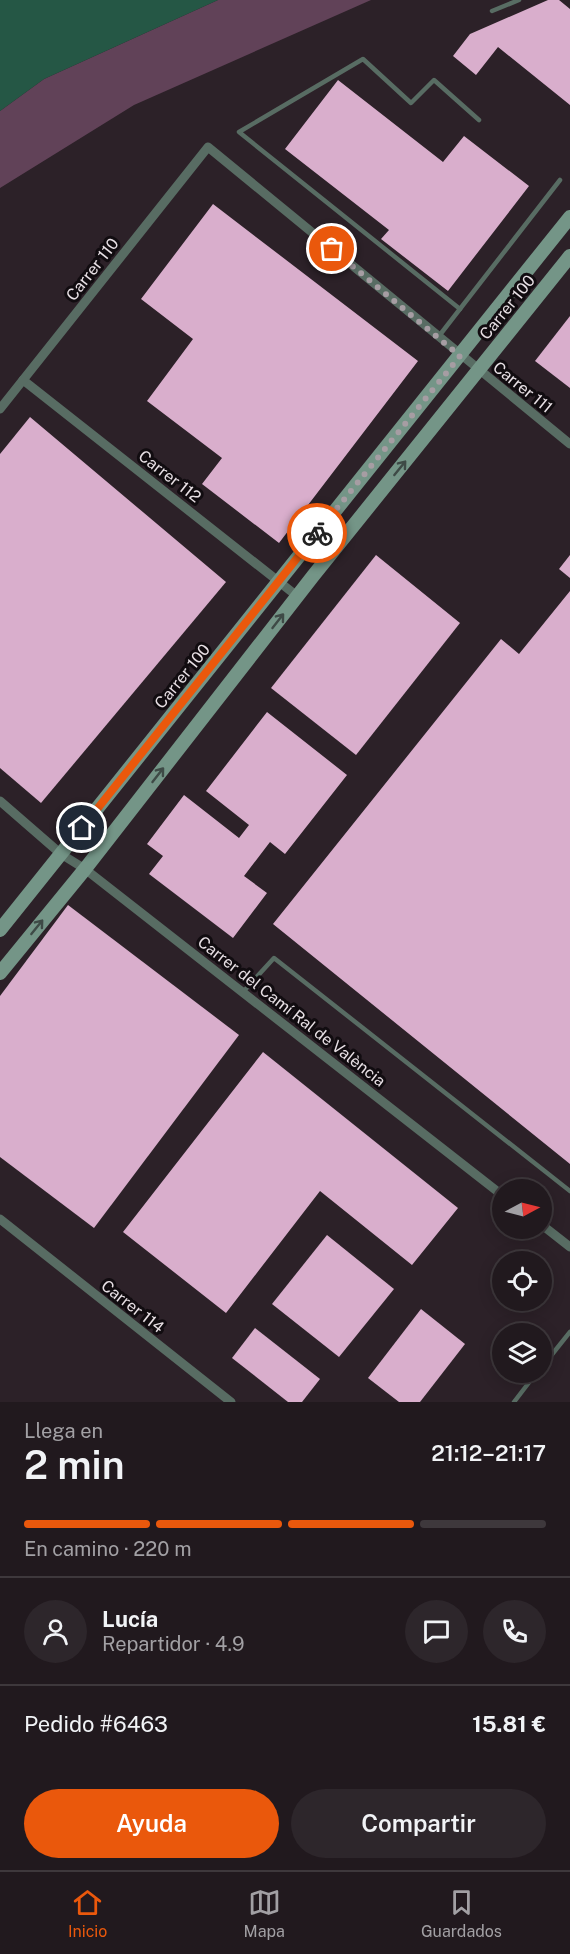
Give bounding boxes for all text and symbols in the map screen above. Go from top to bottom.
pin [306,223,357,274]
icon: bag [315,232,348,265]
street label: Carrer 110 [62,234,123,304]
street label: Carrer 100 [476,271,539,343]
street label: Carrer 111 [489,358,556,417]
street label: Carrer 112 [135,446,205,507]
one-way arrow [393,461,406,477]
courier [287,503,347,563]
icon: bike [301,517,334,550]
one-way arrow [272,613,285,629]
street label: Carrer 100 [151,640,214,712]
one-way arrow [152,767,165,783]
pin [56,802,107,853]
icon: home [65,811,98,844]
one-way arrow [30,920,43,936]
street label: Carrer del Camí Ral de València [194,932,389,1091]
north arrow [492,1179,552,1239]
map controls [492,1179,552,1383]
button: locate [492,1251,552,1311]
street label: Carrer 114 [98,1276,168,1337]
button: layers [492,1323,552,1383]
text: Llega en [24,1419,103,1443]
text: 21:12–21:17 [431,1440,546,1466]
text: 2 min [24,1442,125,1488]
text: En camino · 220 m [24,1537,192,1561]
button: person [24,1600,87,1663]
button: chat [405,1600,468,1663]
button: phone [483,1600,546,1663]
text: Lucía [102,1606,158,1632]
text: Repartidor · 4.9 [102,1632,244,1656]
text: Pedido #6463 [24,1711,168,1737]
text: 15.81 € [472,1711,546,1737]
button: Ayuda [24,1789,279,1858]
button: Compartir [291,1789,546,1858]
tab: Inicio [68,1886,107,1941]
tab: Mapa [244,1886,285,1941]
tab: Guardados [421,1886,502,1941]

